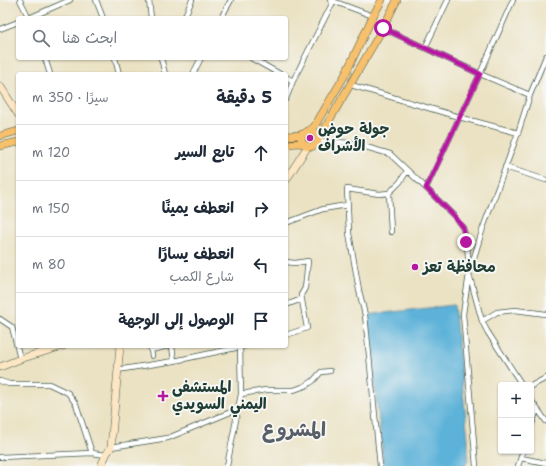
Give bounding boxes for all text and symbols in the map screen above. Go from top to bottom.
search box [16,16,288,60]
route start [374,19,392,37]
icon: search [30,27,52,49]
text: ابحث هنا [62,28,117,48]
text: 5 دقيقة [216,86,272,108]
text: سيرًا · 350 m [32,89,108,106]
place label: جولة حوض الأشراف [318,119,389,156]
marker: جولة حوض الأشراف [305,133,315,143]
text: تابع السير [175,142,234,162]
icon: ahead [250,142,272,164]
text: 120 m [32,144,70,161]
text: انعطف يمينًا [162,198,234,218]
icon: right [250,198,272,220]
text: 150 m [32,200,70,217]
route end [457,233,475,251]
text: انعطف يسارًا [158,244,234,264]
icon: left [250,254,272,276]
text: 80 m [32,256,66,273]
place label: محافظة تعز [421,257,496,277]
marker: محافظة تعز [410,262,420,272]
text: شارع الكمب [170,268,234,285]
text: الوصول إلى الوجهة [118,310,234,330]
icon: arrive [250,310,272,332]
place label: المستشفى اليمني السويدي [172,377,267,418]
map controls [498,382,534,454]
button: + [498,382,534,418]
marker: المستشفى اليمني السويدي [157,390,169,402]
district label: المشروع [262,417,326,443]
button: − [498,418,534,454]

